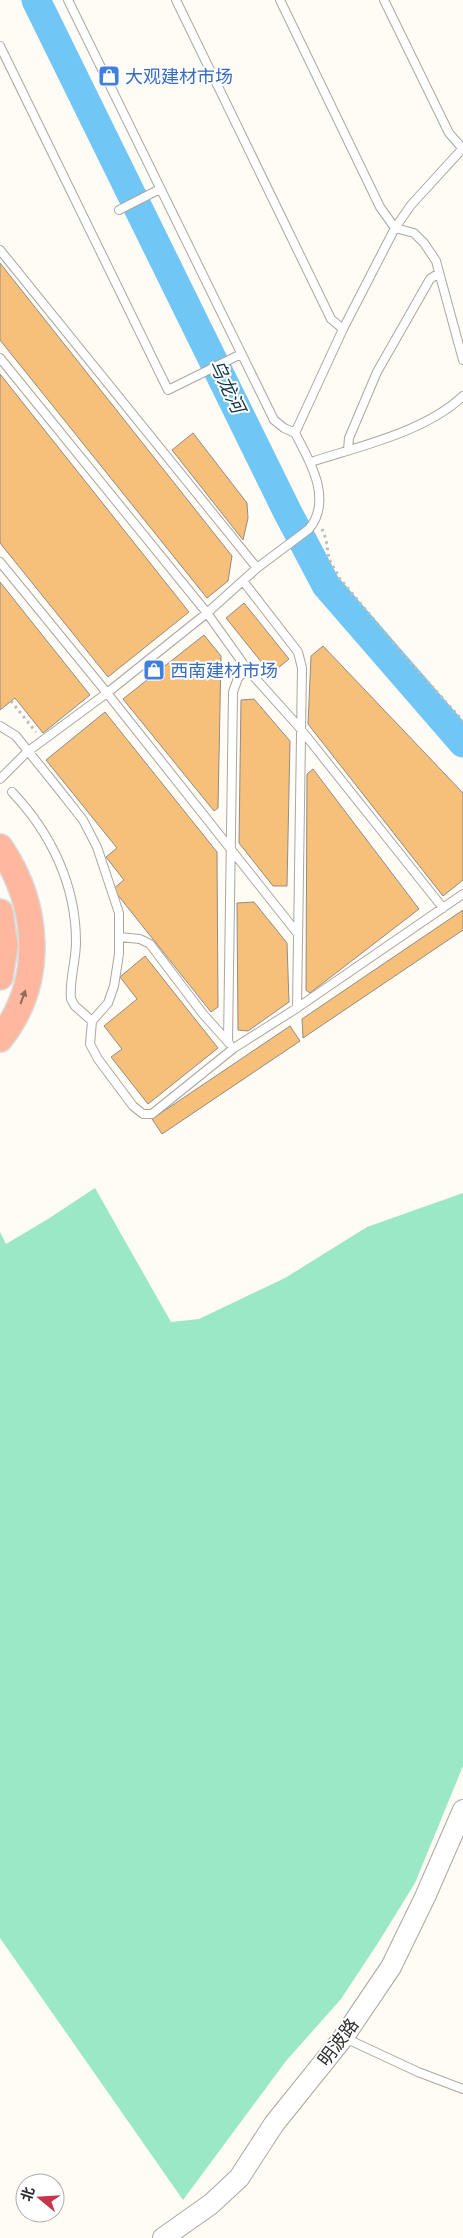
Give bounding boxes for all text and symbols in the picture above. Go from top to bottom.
shop icon: 大观建材市场 [97,64,121,88]
place label: 大观建材市场 [125,66,233,87]
water label: 乌龙河 [204,355,252,420]
shop icon: 西南建材市场 [142,658,166,682]
place label: 西南建材市场 [170,660,278,681]
one-way arrow [19,989,27,1004]
street label: 明波路 [313,2014,363,2070]
north arrow [15,2173,65,2223]
text: 北 [18,2185,37,2203]

